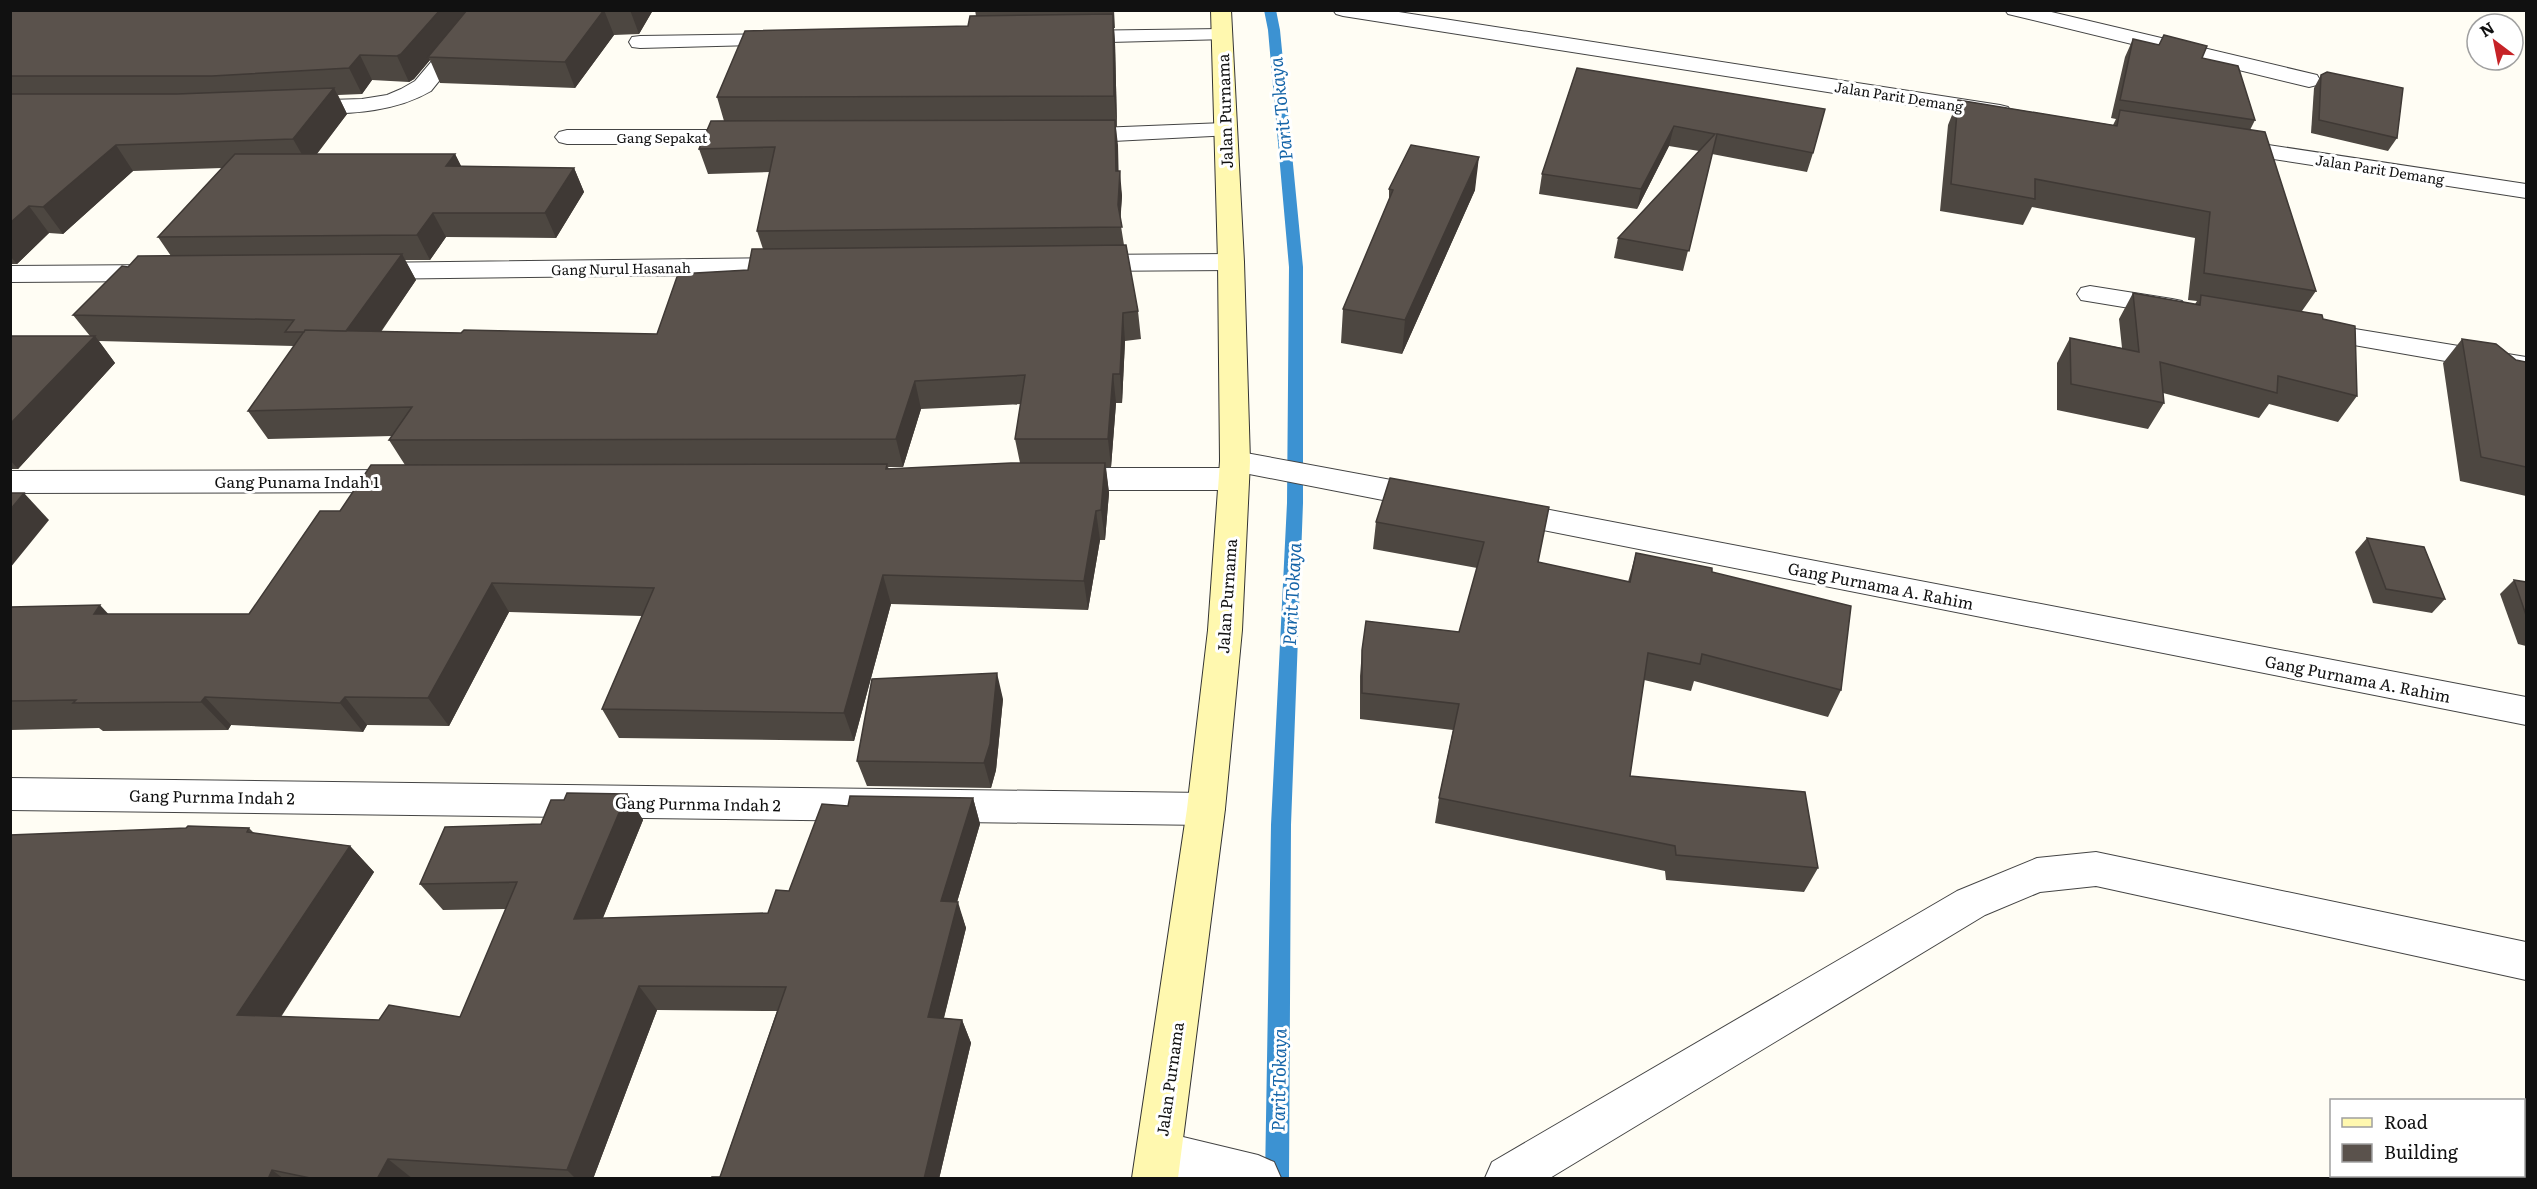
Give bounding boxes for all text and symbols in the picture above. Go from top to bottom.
north arrow [2465,12,2525,72]
text: N [2474,15,2499,42]
street label: Jalan Purnama [1210,53,1238,169]
water label: Parit Tokaya [1261,56,1299,162]
street label: Jalan Parit Demang [1833,76,1965,116]
street label: Gang Sepakat [617,127,708,147]
street label: Jalan Parit Demang [2314,149,2446,189]
street label: Gang Nurul Hasanah [551,257,691,279]
street label: Gang Punama Indah 1 [214,469,380,493]
street label: Jalan Purnama [1210,537,1242,654]
water label: Parit Tokaya [1275,541,1307,646]
street label: Gang Purnama A. Rahim [1786,555,1976,615]
street label: Gang Purnama A. Rahim [2263,648,2453,708]
street label: Gang Purnma Indah 2 [129,783,295,809]
street label: Gang Purnma Indah 2 [615,790,781,816]
street label: Jalan Purnama [1149,1020,1189,1138]
water label: Parit Tokaya [1264,1027,1292,1132]
legend [2330,1099,2525,1177]
text: Road [2384,1108,2428,1135]
text: Building [2384,1138,2459,1165]

